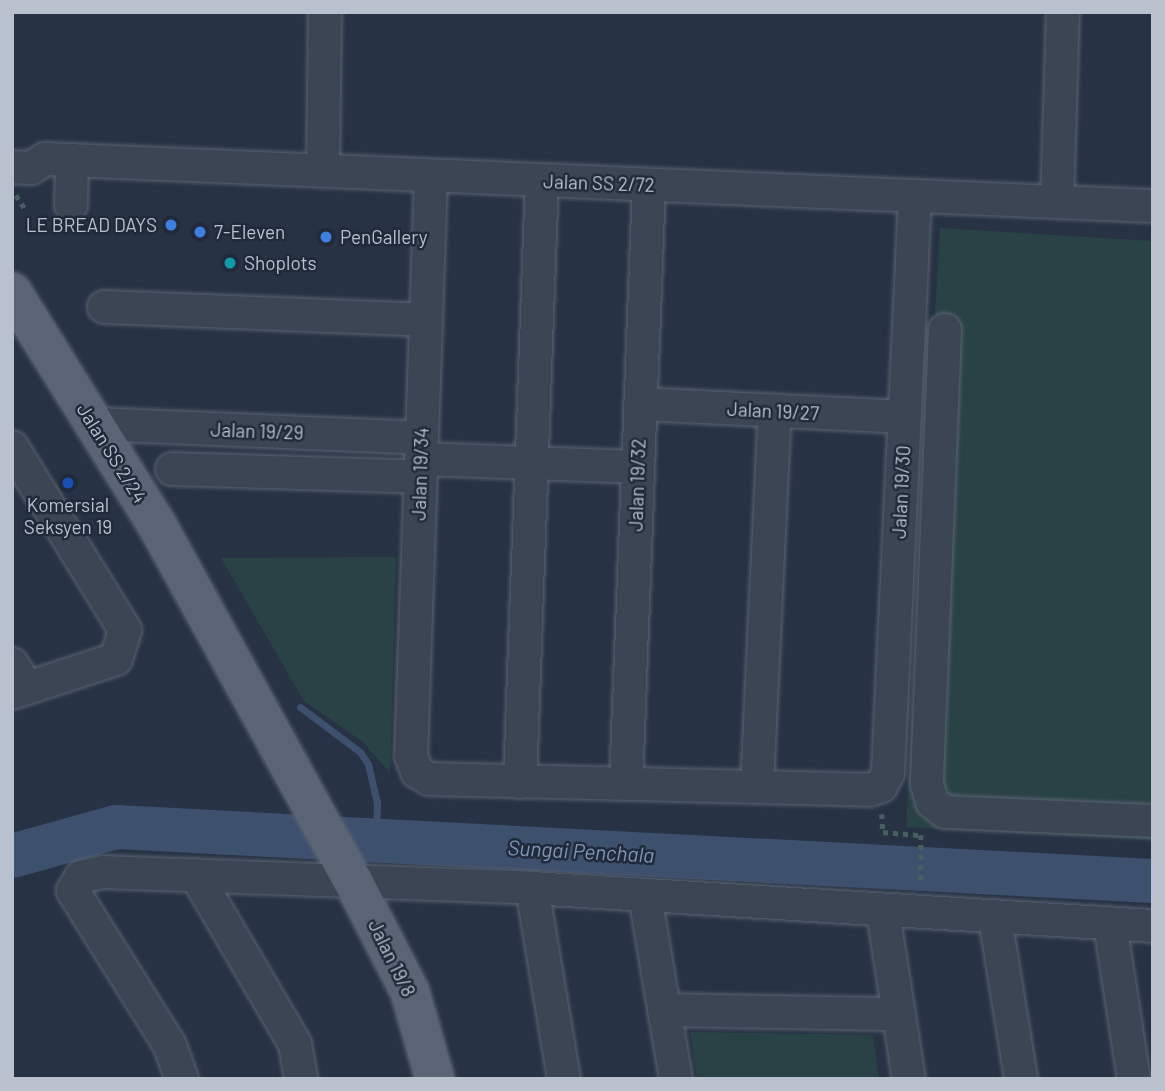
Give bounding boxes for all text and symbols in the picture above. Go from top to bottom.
street label: Jalan SS 2/72 [543,170,655,196]
place label: LE BREAD DAYS [26,214,157,236]
marker: LE BREAD DAYS [163,217,179,233]
place label: 7-Eleven [214,221,285,243]
marker: 7-Eleven [192,224,208,240]
place label: PenGallery [340,226,428,248]
marker: PenGallery [318,229,334,245]
place label: Shoplots [244,252,317,274]
marker: Shoplots [222,255,238,271]
street label: Jalan 19/27 [726,397,820,425]
street label: Jalan SS 2/24 [72,399,152,507]
street label: Jalan 19/29 [210,418,304,444]
street label: Jalan 19/34 [407,427,433,521]
street label: Jalan 19/32 [624,438,650,532]
street label: Jalan 19/30 [887,445,915,539]
marker: Komersial Seksyen 19 [60,475,76,491]
place label: Komersial Seksyen 19 [24,494,112,538]
water label: Sungai Penchala [507,835,655,867]
street label: Jalan 19/8 [364,916,420,1000]

